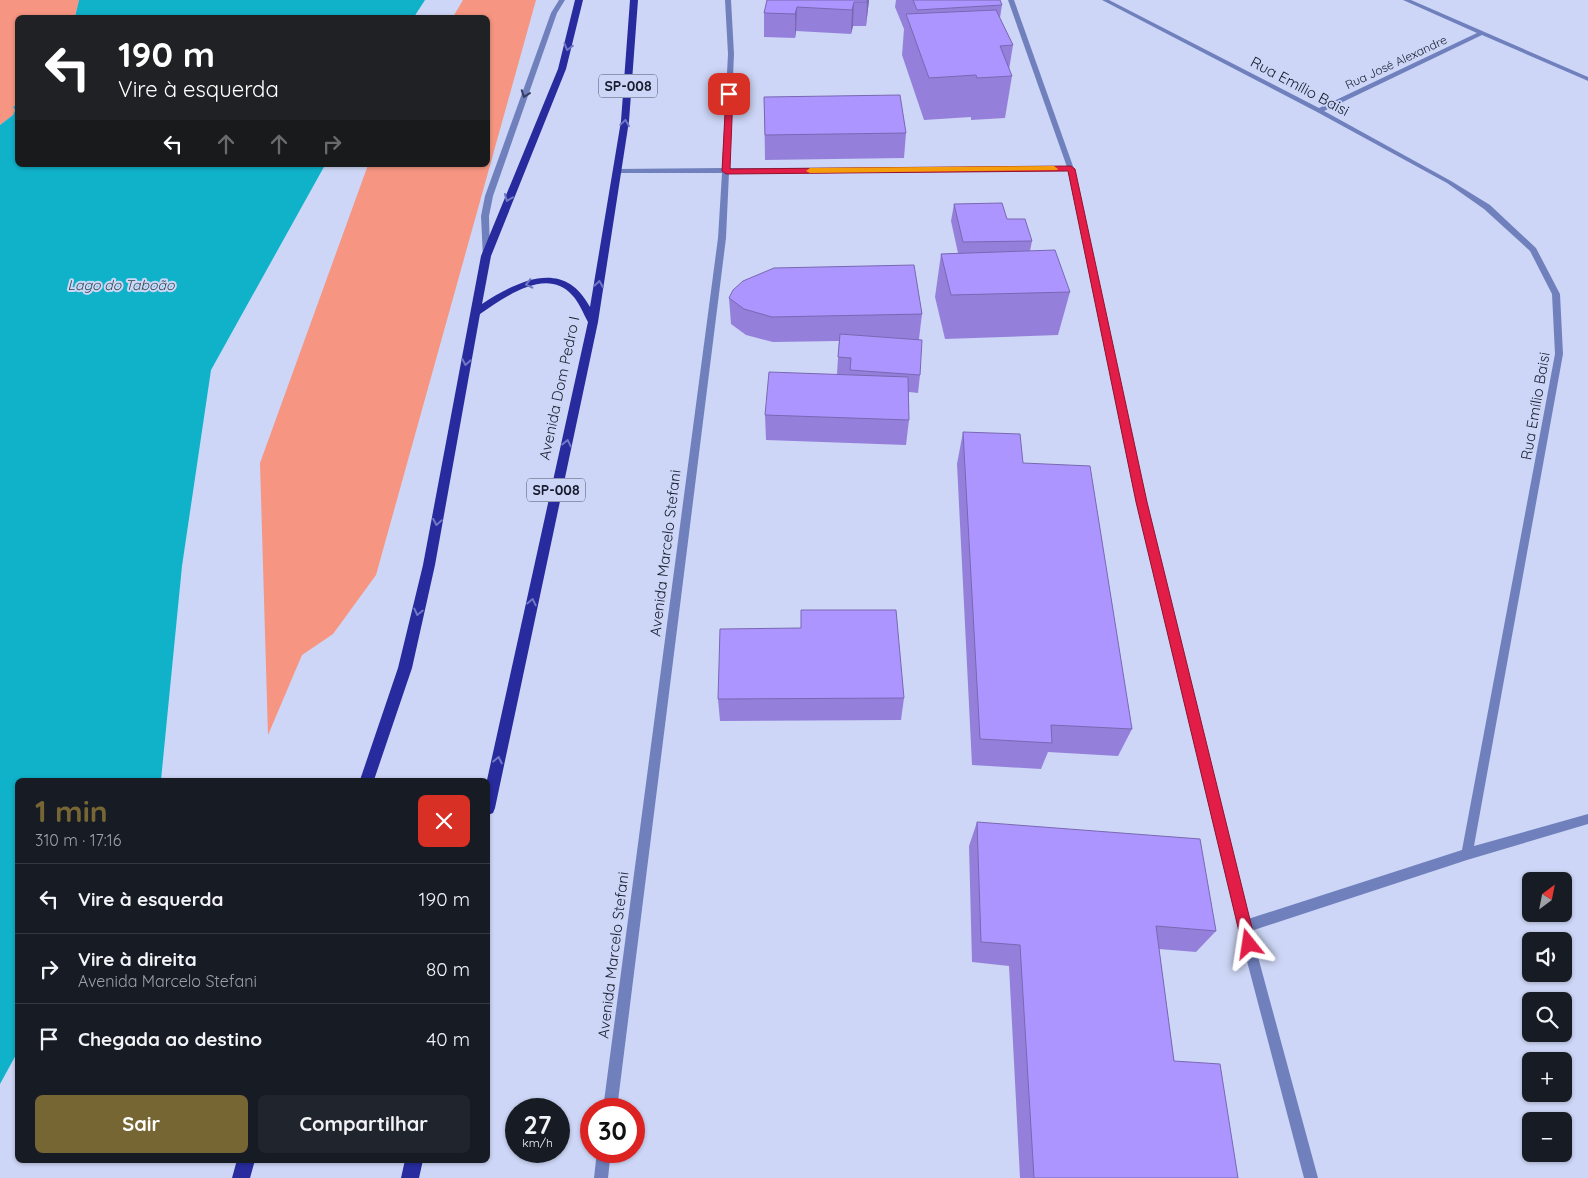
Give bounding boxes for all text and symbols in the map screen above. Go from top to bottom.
text: 190 m [118,32,215,76]
street label: Rua José Alexandre [1343,32,1449,92]
icon: left [35,35,100,100]
one-way arrow [563,43,574,52]
street label: Rua Emílio Baisi [1247,52,1353,120]
pin [708,73,750,115]
road number: SP-008 [599,74,657,98]
text: Vire à esquerda [118,75,279,103]
icon: arrive [715,80,743,108]
one-way arrow [521,89,531,98]
one-way arrow [619,119,629,127]
icon: left [159,130,187,158]
icon: ahead [212,130,240,158]
icon: ahead [265,130,293,158]
icon: right [318,130,346,158]
one-way arrow [504,194,514,202]
water label: Lago do Taboão [68,276,175,294]
one-way arrow [524,278,533,289]
one-way arrow [593,279,604,287]
street label: Avenida Dom Pedro I [535,315,583,461]
street label: Rua Emílio Baisi [1516,351,1554,461]
one-way arrow [461,357,471,366]
one-way arrow [561,438,572,447]
street label: Avenida Marcelo Stefani [645,469,685,637]
road number: SP-008 [527,478,585,502]
one-way arrow [432,517,442,526]
one-way arrow [526,597,537,606]
one-way arrow [413,608,424,617]
one-way arrow [492,756,503,765]
text: 1 min [35,792,108,830]
button: close [418,795,470,847]
text: 310 m · 17:16 [35,830,121,850]
street label: Avenida Marcelo Stefani [593,871,633,1039]
north arrow [1522,872,1572,922]
map controls [1522,872,1572,1162]
icon: left [35,885,63,913]
text: Vire à esquerda [78,887,223,911]
text: 190 m [419,887,470,911]
position arrow [1222,917,1274,969]
button: sound [1522,932,1572,982]
text: Vire à direita [78,947,197,971]
icon: right [35,955,63,983]
text: 80 m [426,957,470,981]
text: Avenida Marcelo Stefani [78,971,257,991]
button: search [1522,992,1572,1042]
icon: arrive [35,1025,63,1053]
text: Chegada ao destino [78,1027,262,1051]
text: 40 m [426,1027,470,1051]
button: + [1522,1052,1572,1102]
button: Sair [35,1095,248,1153]
button: Compartilhar [258,1095,470,1153]
speed limit sign: 30 [580,1098,645,1163]
text: 27 [524,1109,551,1140]
button: − [1522,1112,1572,1162]
text: km/h [522,1135,553,1150]

